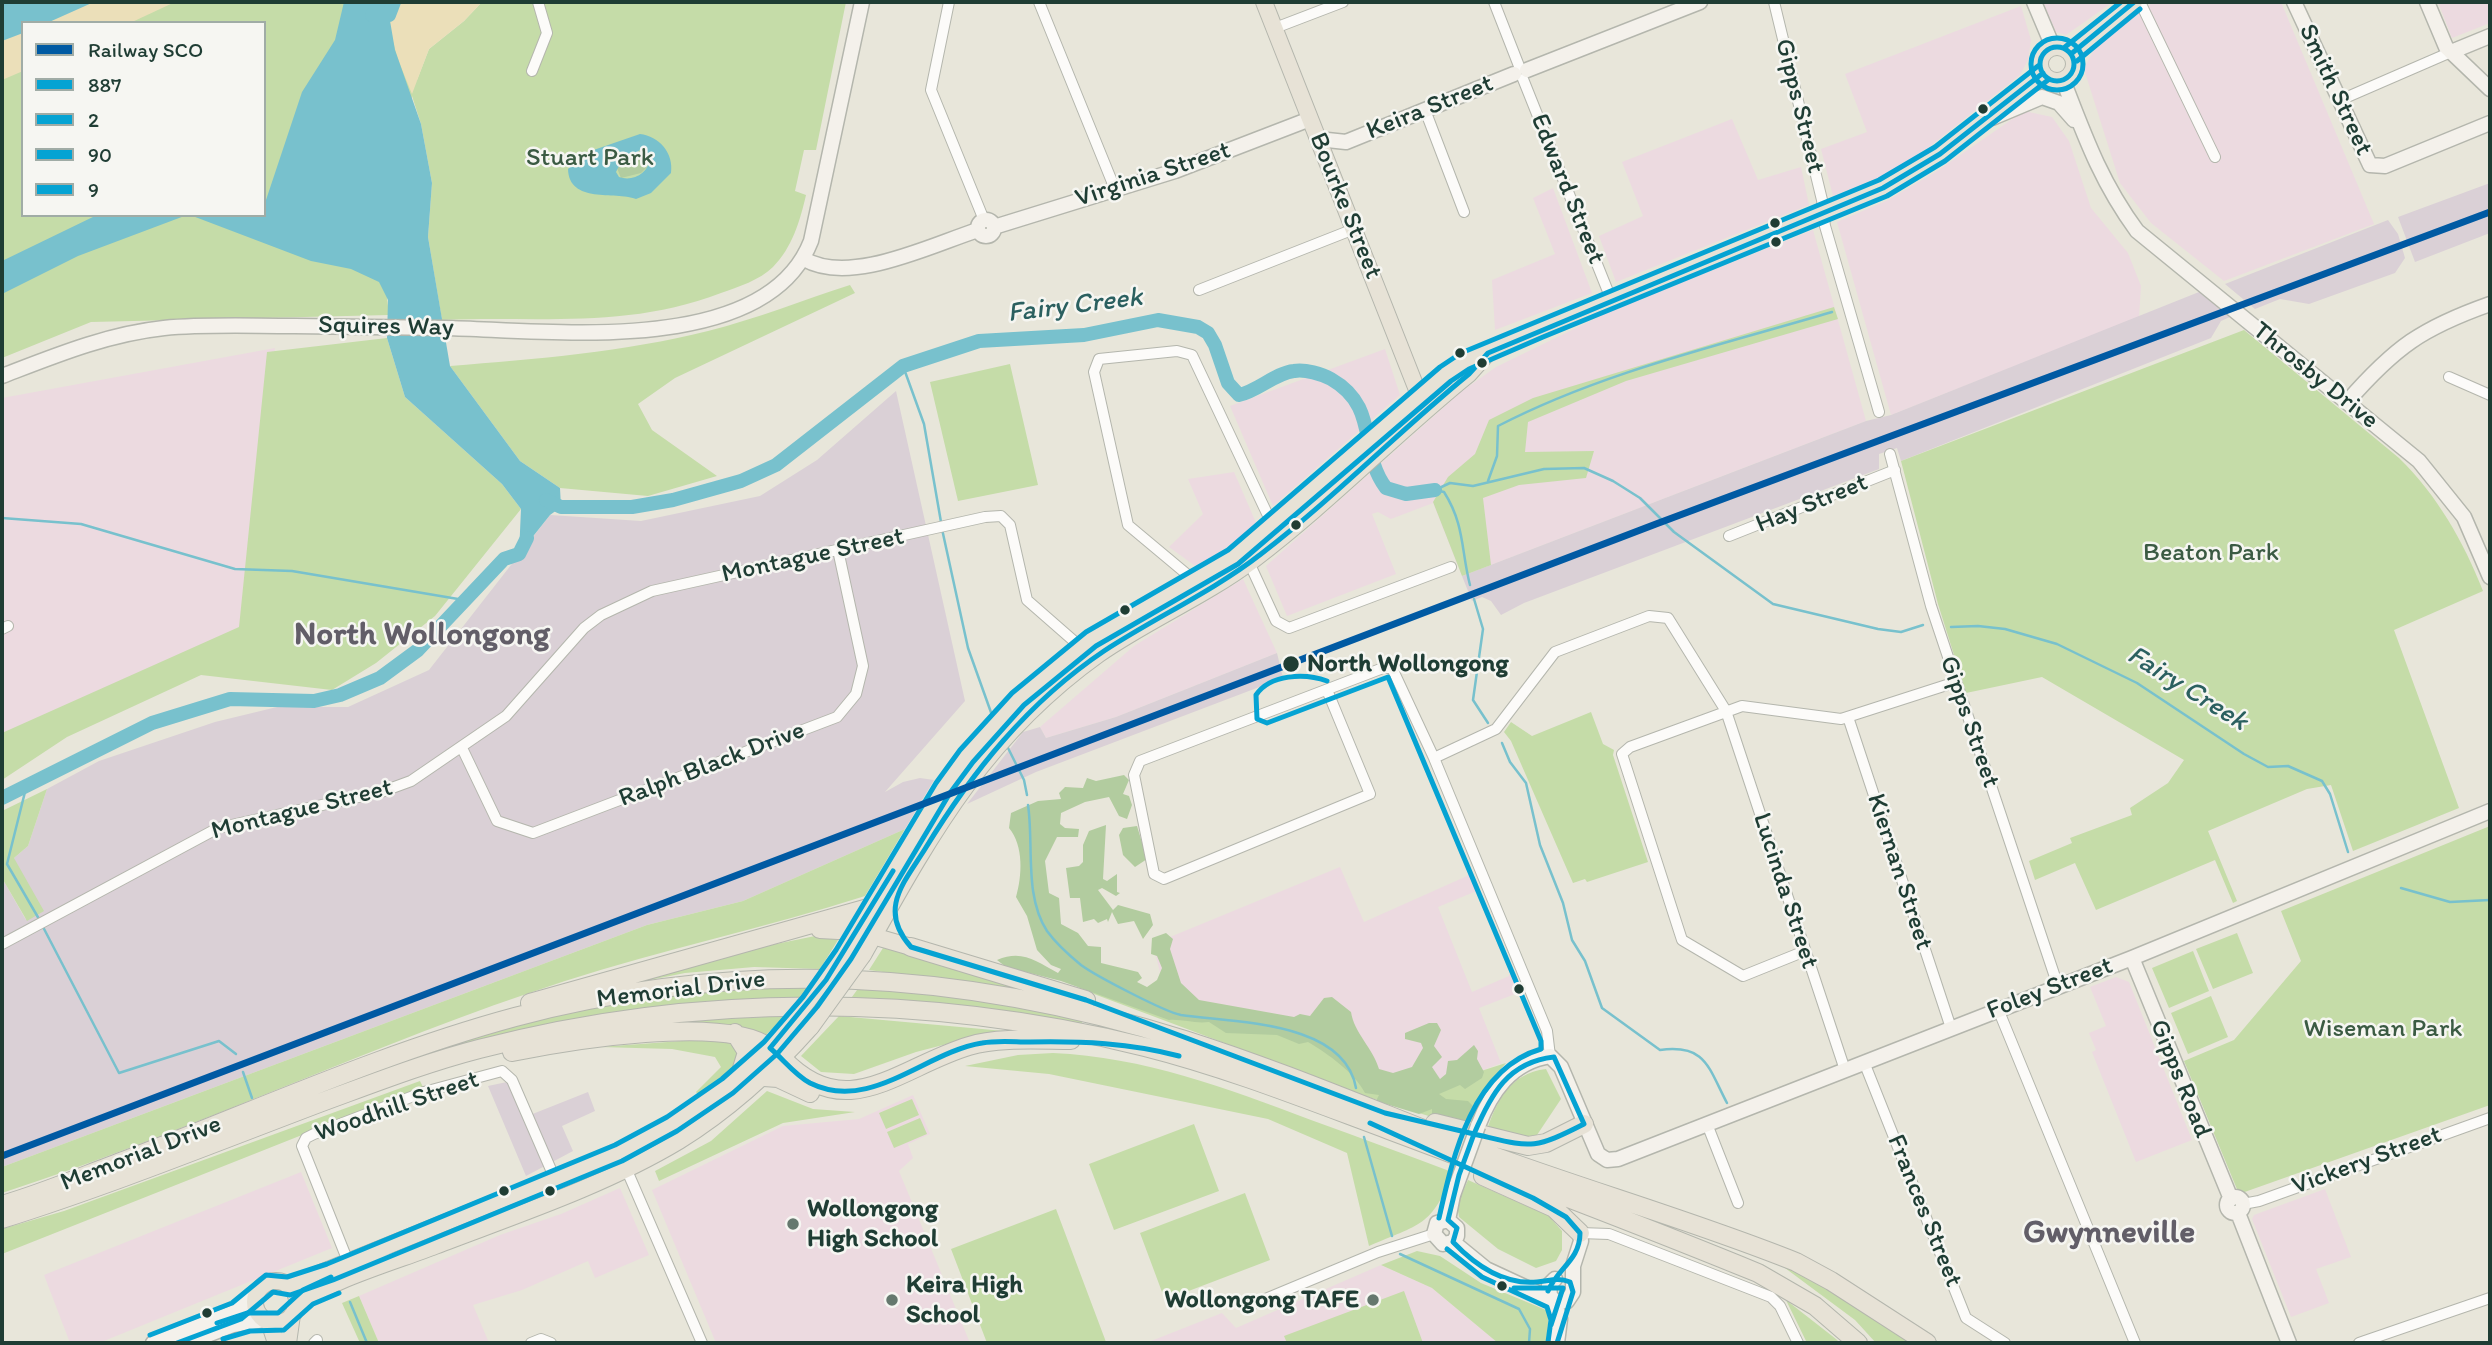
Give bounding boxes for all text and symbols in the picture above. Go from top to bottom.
street label: Smith Street [2291,19,2379,161]
legend [21,21,266,217]
street label: Gipps Street [1767,36,1831,176]
text: Railway SCO [88,37,203,62]
street label: Keira Street [1362,68,1498,148]
text: 887 [88,72,121,97]
unlabelled marker [1976,102,1990,116]
text: 2 [88,107,99,132]
street label: Edward Street [1523,109,1611,269]
street label: Bourke Street [1302,128,1388,284]
street label: Virginia Street [1071,135,1235,215]
text: 90 [88,142,112,167]
park label: Stuart Park [526,142,654,174]
text: 9 [88,177,99,202]
unlabelled marker [1768,216,1782,230]
unlabelled marker [1769,235,1783,249]
water label: Fairy Creek [1006,281,1144,331]
street label: Squires Way [318,310,454,344]
street label: Throsby Drive [2246,316,2384,436]
unlabelled marker [1453,346,1467,360]
unlabelled marker [1475,356,1489,370]
street label: Hay Street [1751,467,1873,541]
unlabelled marker [1289,518,1303,532]
street label: Montague Street [719,521,907,591]
park label: Beaton Park [2143,537,2279,569]
unlabelled marker [1118,603,1132,617]
district label: North Wollongong [294,616,550,656]
water label: Fairy Creek [2121,639,2253,739]
place label: North Wollongong [1307,648,1509,680]
street label: Gipps Street [1932,652,2006,792]
marker: North Wollongong [1281,654,1301,674]
street label: Ralph Black Drive [615,715,809,815]
street label: Montague Street [208,772,396,848]
street label: Kiernan Street [1859,790,1939,954]
street label: Lucinda Street [1745,809,1825,973]
street label: Foley Street [1983,951,2117,1027]
street label: Memorial Drive [595,964,767,1016]
unlabelled marker [1512,982,1526,996]
park label: Wiseman Park [2304,1013,2462,1045]
street label: Gipps Road [2142,1015,2218,1143]
street label: Woodhill Street [311,1064,483,1150]
street label: Memorial Drive [56,1109,226,1199]
street label: Vickery Street [2288,1120,2446,1202]
street label: Frances Street [1879,1130,1969,1292]
unlabelled marker [497,1184,511,1198]
unlabelled marker [543,1184,557,1198]
place label: Wollongong High School [807,1193,938,1254]
district label: Gwynneville [2023,1214,2195,1254]
marker: Wollongong High School [785,1216,801,1232]
place label: Keira High School [906,1269,1022,1330]
unlabelled marker [1495,1279,1509,1293]
place label: Wollongong TAFE [1164,1284,1359,1316]
marker: Keira High School [884,1292,900,1308]
marker: Wollongong TAFE [1365,1292,1381,1308]
unlabelled marker [200,1306,214,1320]

